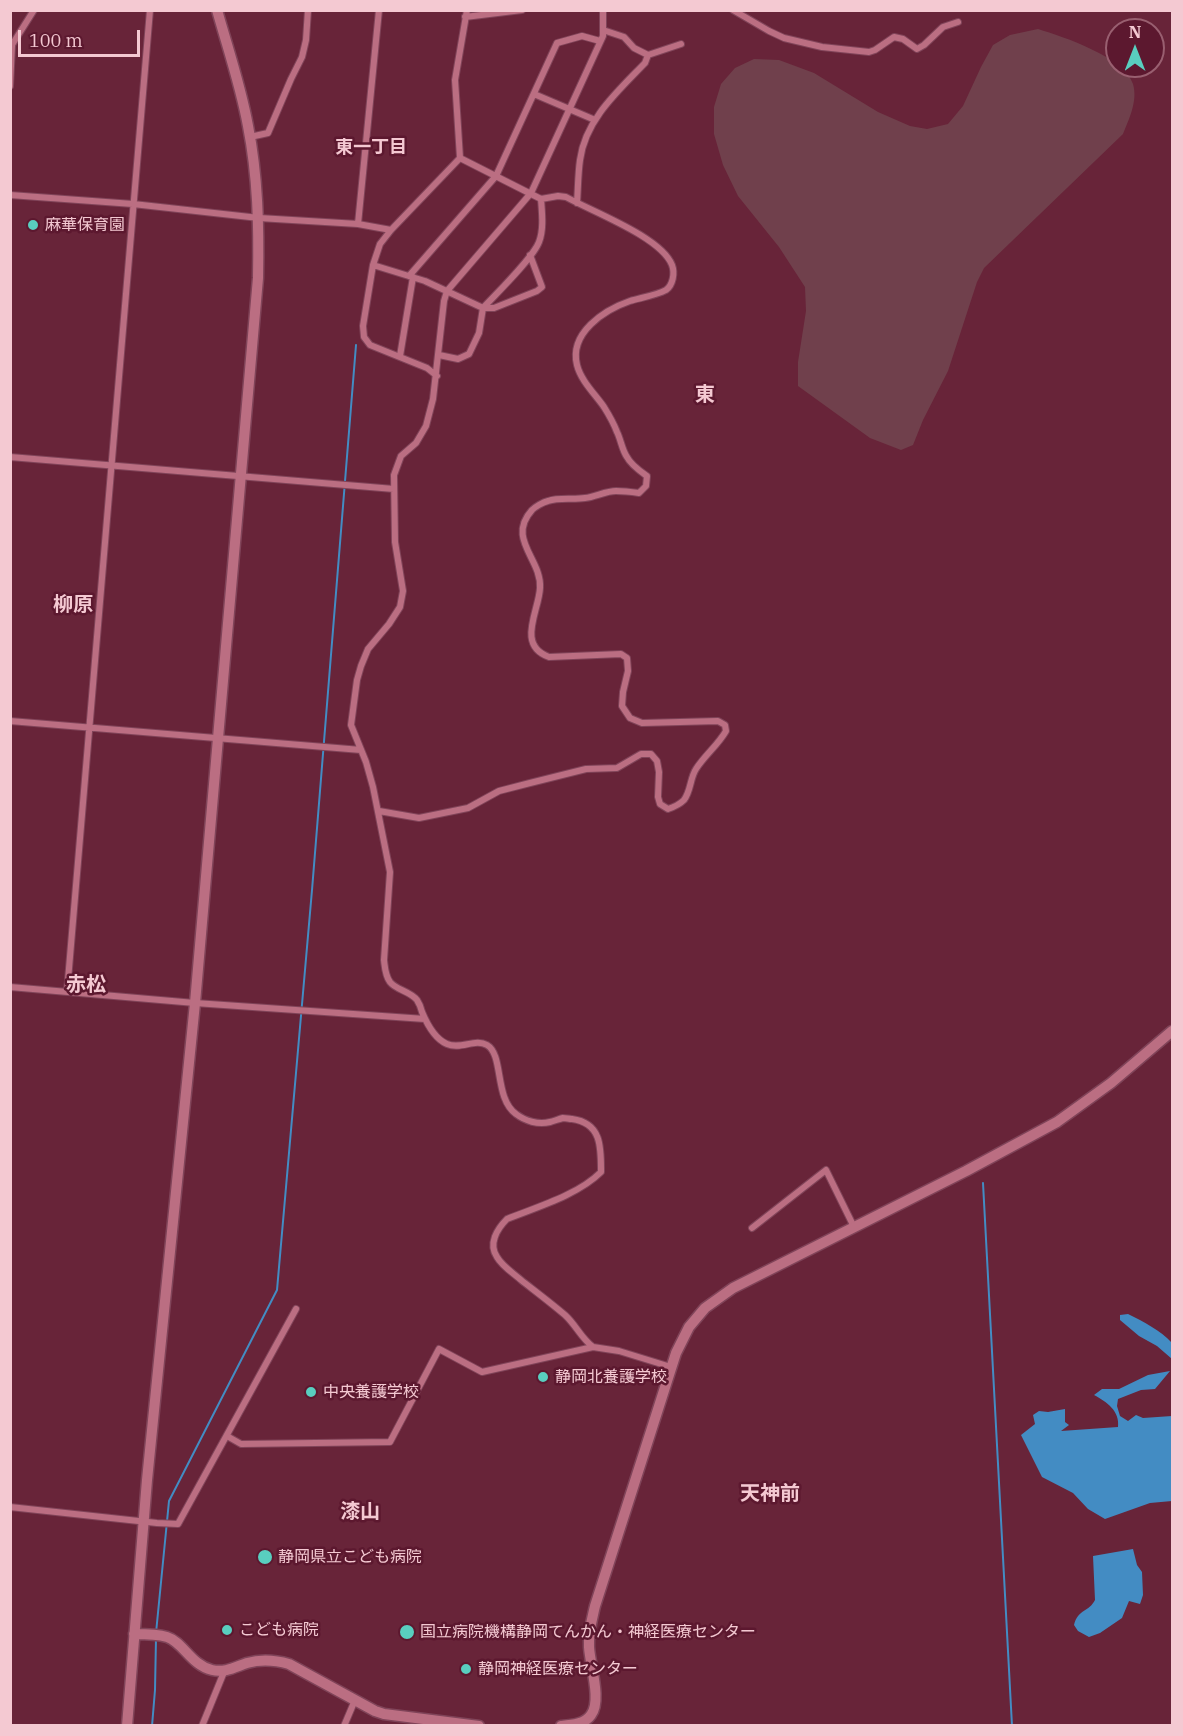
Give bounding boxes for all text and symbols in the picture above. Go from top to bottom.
scale bar [21,18,142,56]
north arrow [1105,18,1165,78]
text: N [1129,22,1141,42]
text: 100 m [29,29,83,52]
district label: 東一丁目 [335,137,407,159]
place label: 麻華保育園 [45,215,125,235]
marker: 麻華保育園 [26,218,40,232]
district label: 東 [695,383,715,407]
district label: 柳原 [53,593,93,617]
district label: 赤松 [66,973,106,997]
place label: 静岡北養護学校 [555,1367,667,1387]
marker: 静岡北養護学校 [536,1370,550,1384]
place label: 中央養護学校 [323,1382,419,1402]
marker: 中央養護学校 [304,1385,318,1399]
district label: 天神前 [740,1482,800,1506]
district label: 漆山 [340,1500,380,1524]
place label: 静岡県立こども病院 [278,1547,422,1567]
marker: 静岡県立こども病院 [256,1548,274,1566]
place label: こども病院 [239,1620,319,1640]
place label: 国立病院機構静岡てんかん・神経医療センター [420,1622,756,1642]
marker: こども病院 [220,1623,234,1637]
marker: 国立病院機構静岡てんかん・神経医療センター [398,1623,416,1641]
place label: 静岡神経医療センター [478,1659,638,1679]
marker: 静岡神経医療センター [459,1662,473,1676]

